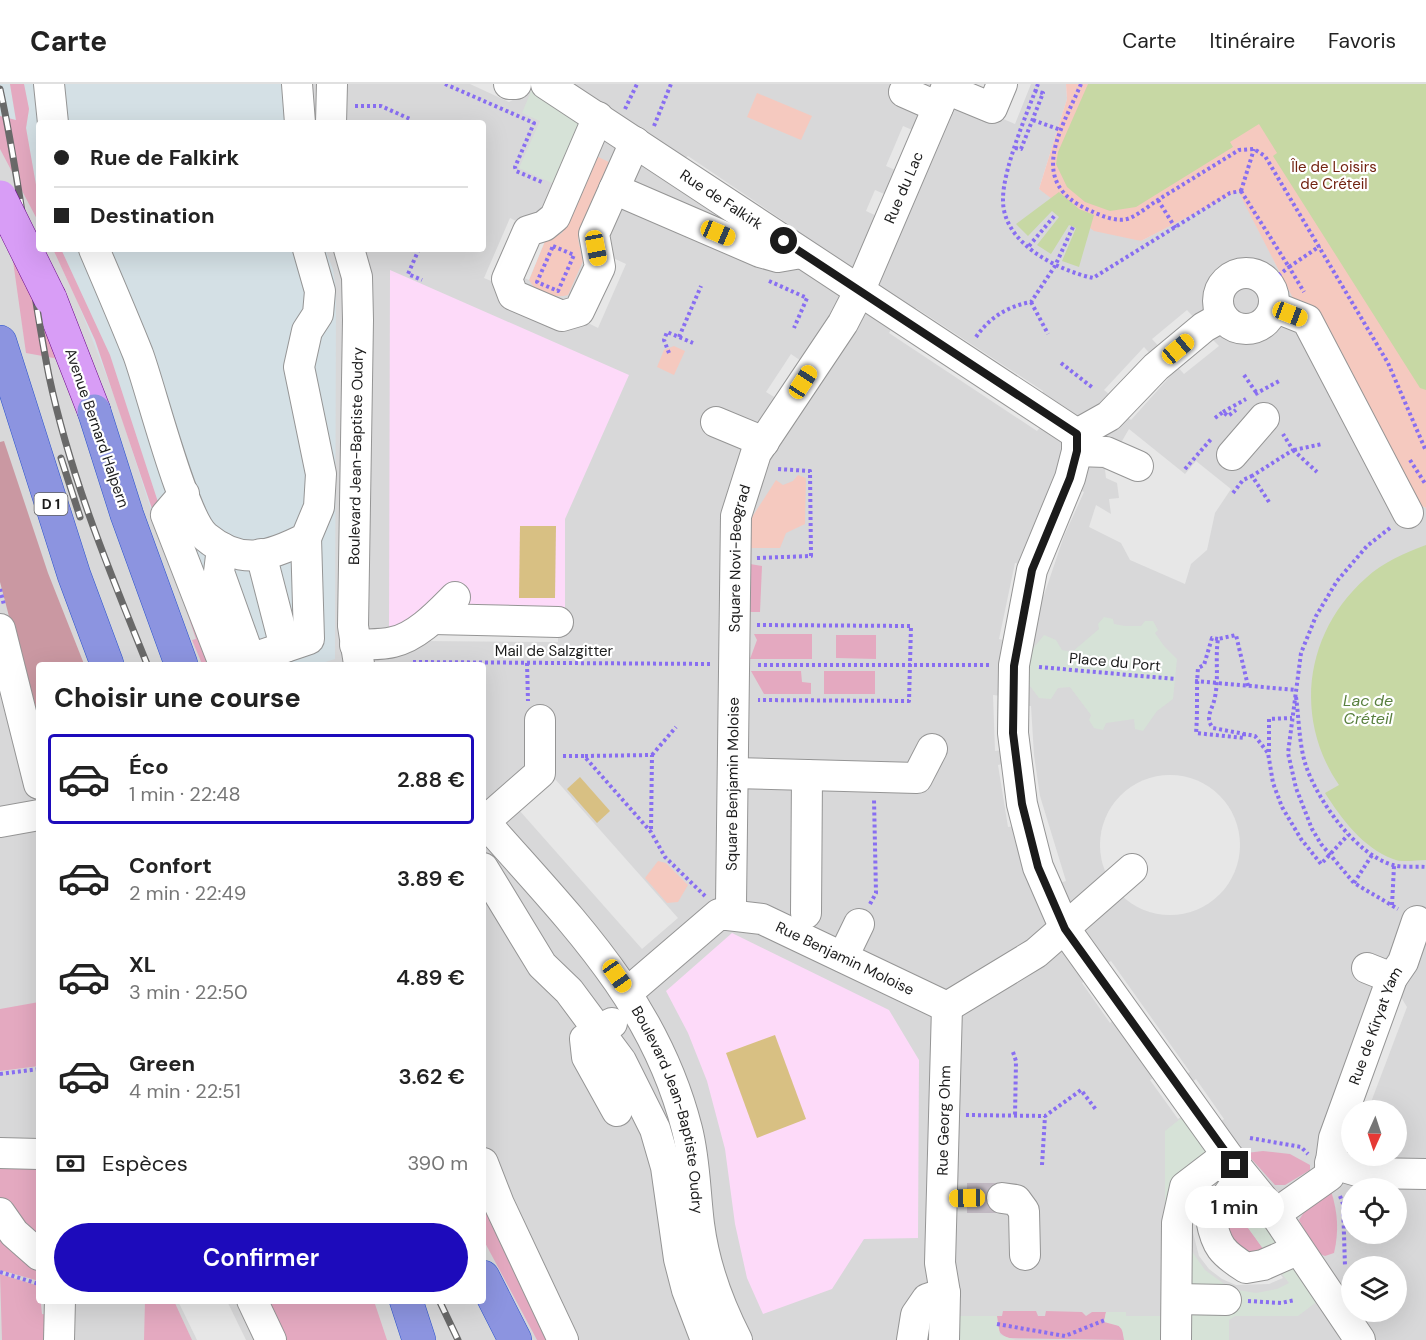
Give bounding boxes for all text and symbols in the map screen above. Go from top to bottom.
text: Carte [30,23,107,60]
text: Carte [1122,27,1176,55]
text: Itinéraire [1209,27,1295,55]
text: Favoris [1328,27,1396,55]
text: Rue de Falkirk [90,143,239,172]
street label: Rue du Lac [879,148,928,227]
park label: Île de Loisirs de Créteil [1290,157,1377,194]
street label: Rue de Falkirk [676,165,767,234]
text: Destination [90,201,215,230]
car [698,218,738,248]
route start [770,227,797,254]
car [584,229,608,267]
car [1270,299,1310,329]
car [1158,331,1198,367]
street label: Avenue Bernard Halpern [60,346,134,510]
street label: Boulevard Jean-Baptiste Oudry [344,346,368,565]
car [786,362,820,402]
street label: Square Novi-Beograd [724,482,755,633]
road number: D 1 [34,493,68,515]
street label: Mail de Salzgitter [495,641,614,661]
street label: Place du Port [1068,648,1162,676]
text: Choisir une course [54,680,301,715]
water label: Lac de Créteil [1343,690,1393,729]
street label: Square Benjamin Moloise [721,697,744,871]
icon: car [57,752,111,806]
text: Éco [129,752,169,781]
text: 2.88 € [397,765,465,794]
text: 1 min · 22:48 [129,781,241,807]
icon: car [57,851,111,905]
text: Confort [129,851,212,880]
text: 3.89 € [397,864,465,893]
text: 2 min · 22:49 [129,880,246,906]
street label: Rue Benjamin Moloise [772,917,918,1000]
icon: car [57,950,111,1004]
text: XL [129,950,156,979]
car [599,956,635,996]
text: 4.89 € [396,963,465,992]
street label: Rue de Kiryat Yam [1344,963,1407,1088]
text: 3 min · 22:50 [129,979,248,1005]
street label: Boulevard Jean-Baptiste Oudry [627,1002,708,1216]
icon: car [57,1049,111,1103]
text: Green [129,1049,195,1078]
text: 3.62 € [398,1062,465,1091]
street label: Rue Georg Ohm [932,1065,955,1176]
text: 4 min · 22:51 [129,1078,241,1104]
north arrow [1341,1100,1407,1166]
map controls [1341,1100,1407,1322]
icon: cash [54,1147,87,1180]
text: Espèces [102,1149,188,1178]
text: 390 m [407,1150,468,1176]
route end [1221,1151,1248,1178]
button: locate [1341,1178,1407,1244]
callout: 1 min [1186,1186,1284,1228]
car [949,1189,985,1207]
text: 1 min [1211,1194,1258,1220]
button: Confirmer [54,1223,468,1292]
button: layers [1341,1256,1407,1322]

